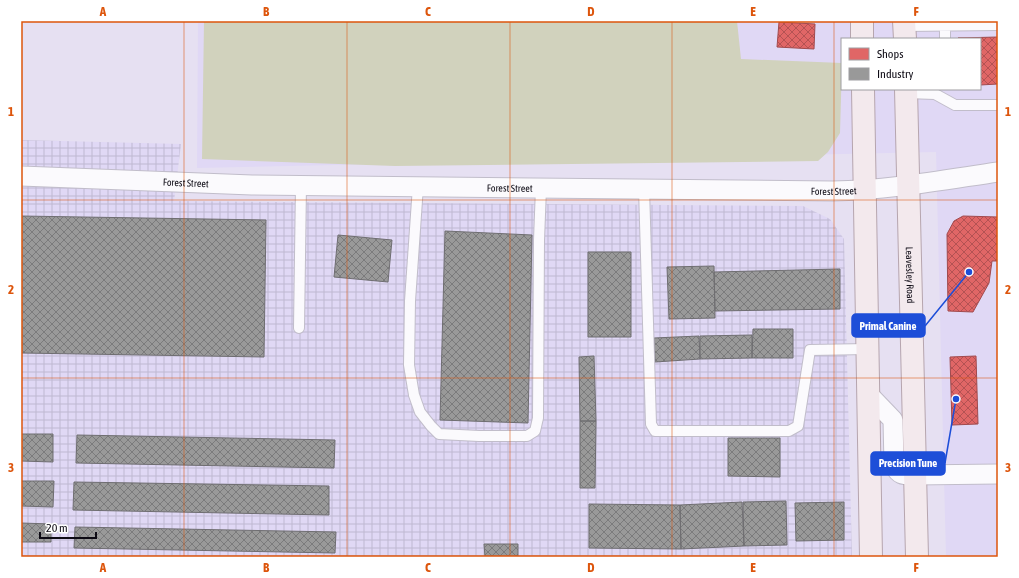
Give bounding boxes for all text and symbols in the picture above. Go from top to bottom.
text: A [99,4,107,19]
text: B [263,4,270,19]
text: C [425,4,431,19]
text: D [587,4,595,19]
text: E [750,4,756,19]
text: F [913,4,919,19]
legend [841,38,981,90]
text: Shops [877,47,903,61]
text: Industry [877,67,914,81]
text: 1 [8,104,14,119]
text: 1 [1005,104,1011,119]
street label: Forest Street [163,176,209,189]
street label: Forest Street [487,182,533,193]
street label: Forest Street [811,185,857,197]
street label: Leavesley Road [904,246,917,304]
text: 2 [8,282,14,297]
text: 2 [1005,282,1011,297]
callout: Primal Canine [852,314,925,337]
text: Primal Canine [860,320,916,332]
callout: Precision Tune [871,452,945,475]
text: Precision Tune [879,457,937,469]
text: 3 [8,460,14,475]
text: 3 [1005,460,1011,475]
scale bar [40,514,96,540]
text: 20 m [46,521,68,535]
text: A [99,560,107,575]
text: B [263,560,270,575]
text: C [425,560,431,575]
text: D [587,560,595,575]
text: E [750,560,756,575]
text: F [913,560,919,575]

